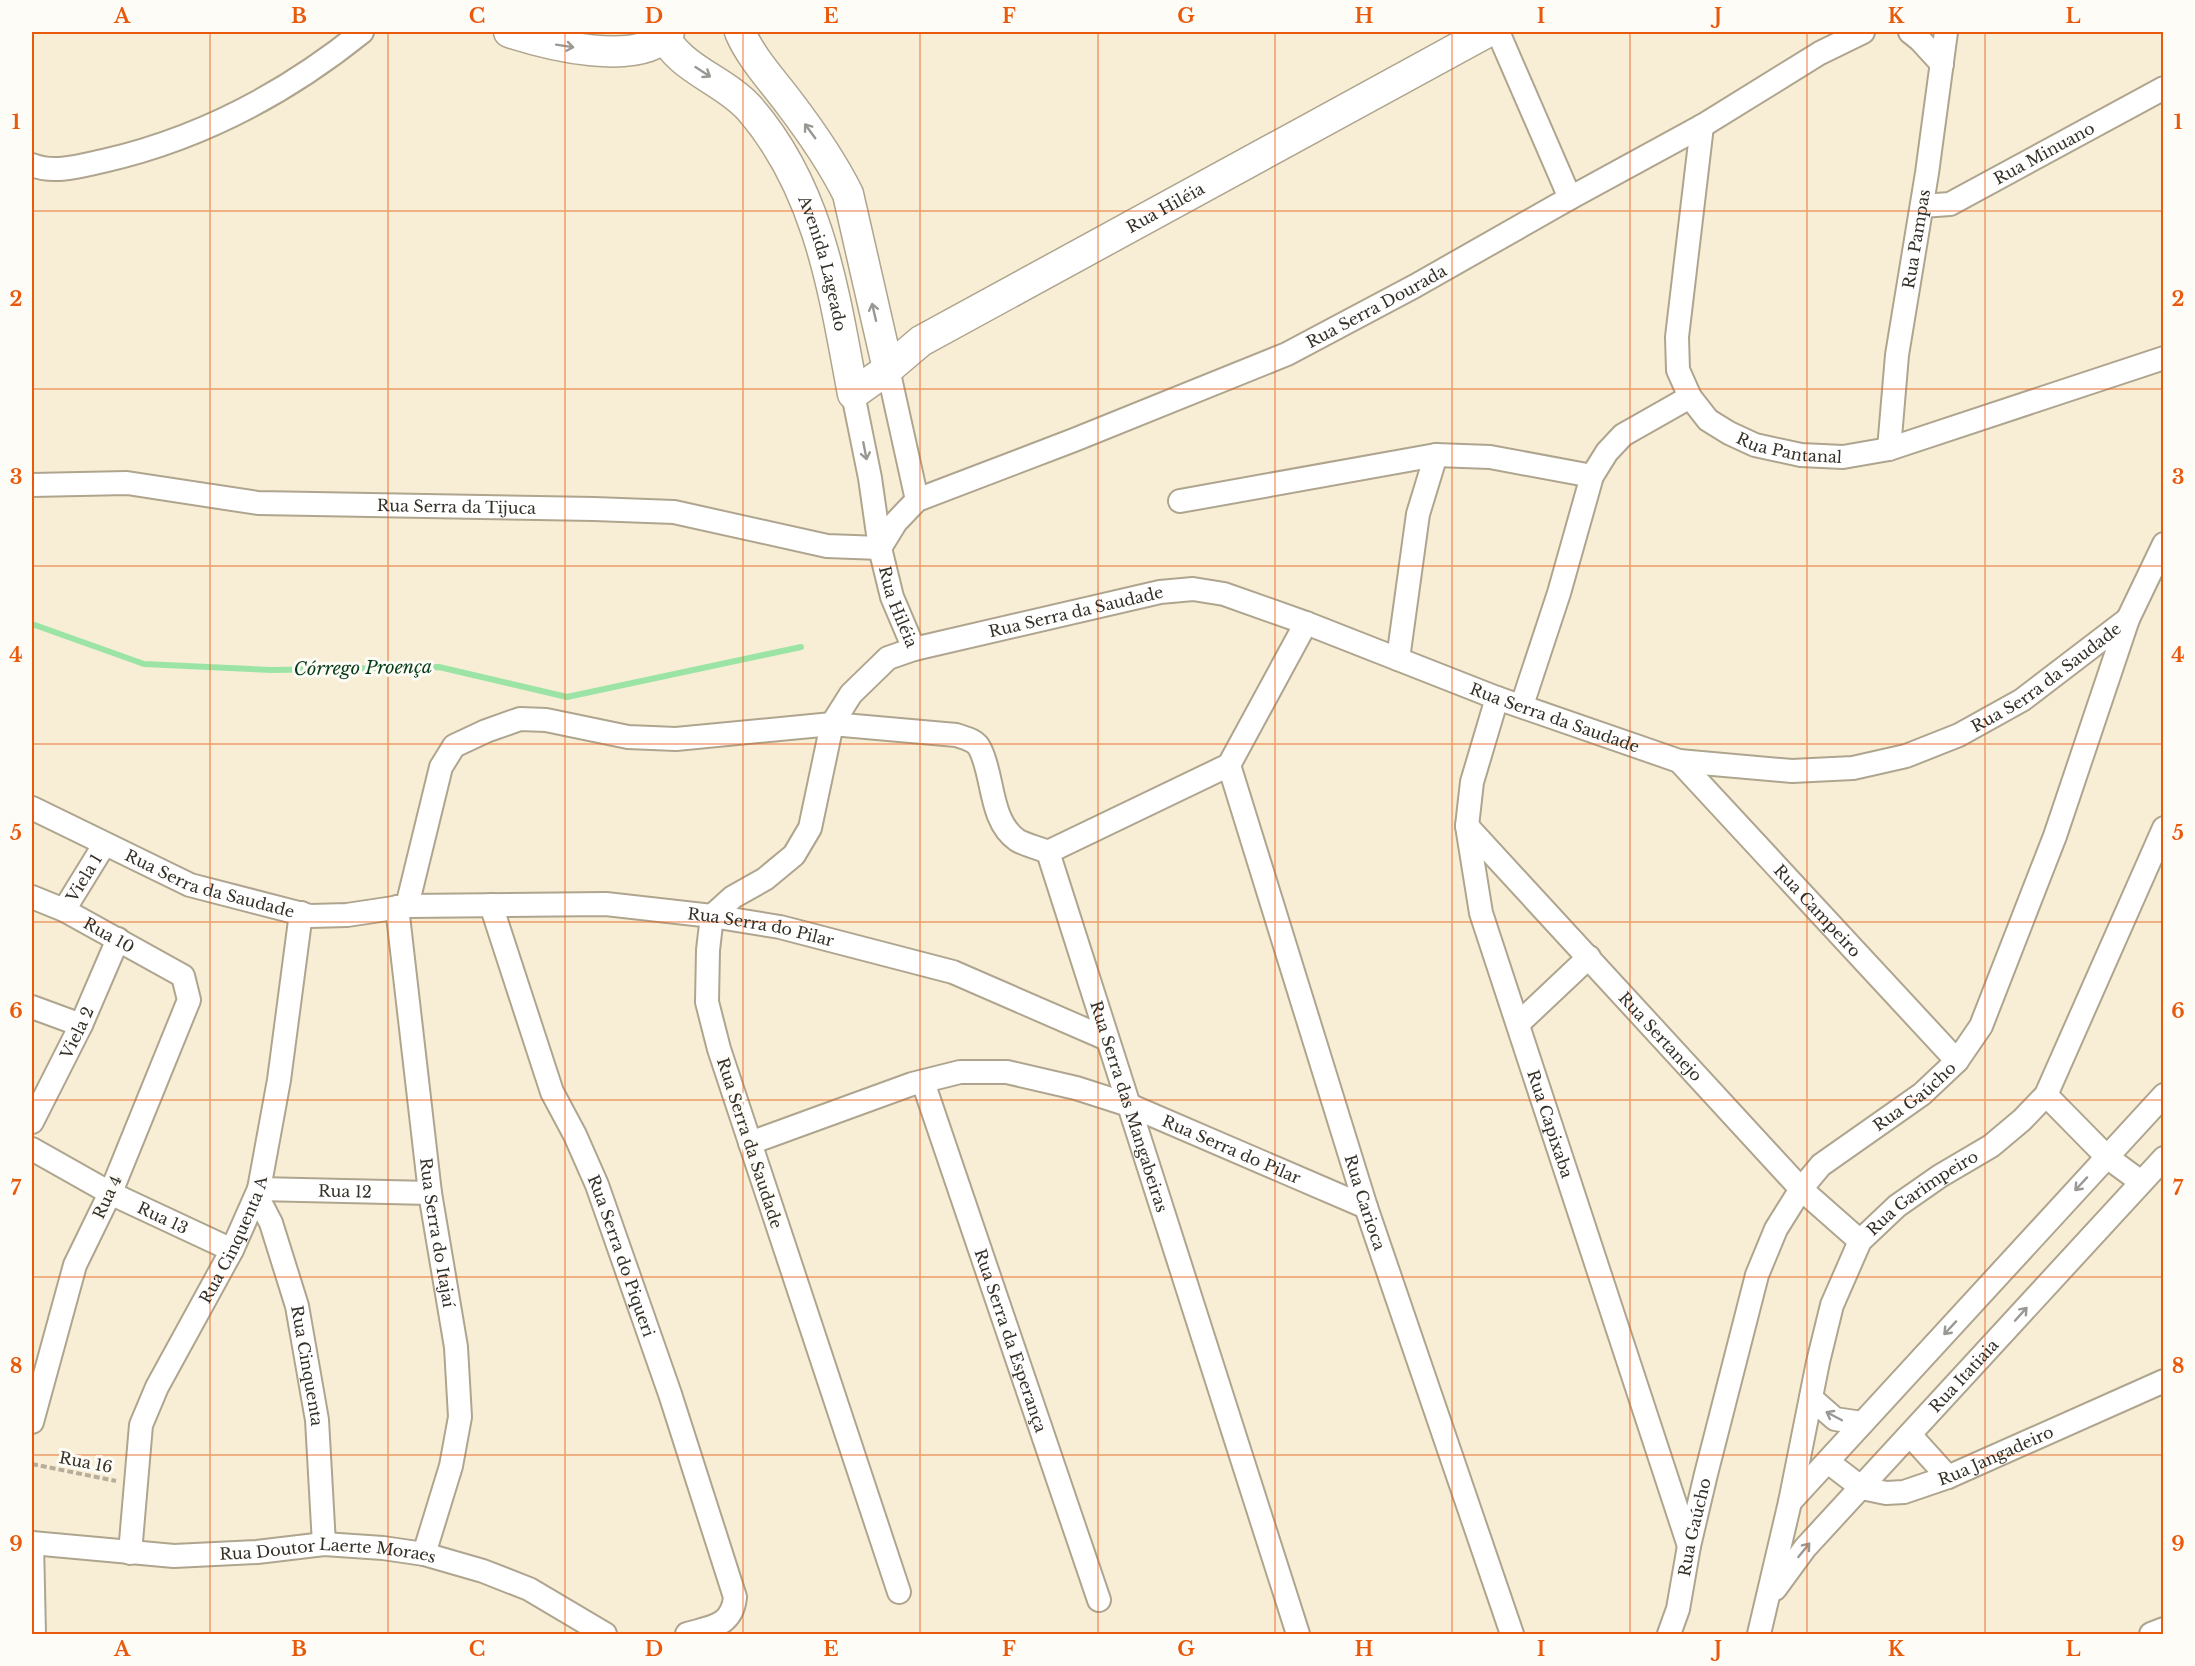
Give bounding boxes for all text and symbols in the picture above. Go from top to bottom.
text: A [113,4,131,28]
text: B [291,4,307,28]
text: C [469,4,485,28]
text: D [645,4,663,28]
text: E [823,4,839,28]
text: F [1002,4,1016,28]
text: G [1177,4,1195,28]
text: H [1355,4,1374,28]
text: I [1537,4,1545,28]
text: J [1710,4,1722,28]
text: K [1888,4,1905,28]
text: L [2065,4,2081,28]
one-way arrow [555,40,575,51]
one-way arrow [694,66,711,78]
text: 1 [12,110,21,134]
text: 1 [2174,110,2183,134]
street label: Rua Minuano [1990,118,2098,188]
one-way arrow [804,123,816,139]
street label: Rua Hiléia [1123,178,1208,237]
street label: Rua Pampas [1898,188,1934,290]
street label: Avenida Lageado [794,191,851,333]
street label: Rua Serra Dourada [1303,260,1450,352]
text: 2 [9,287,23,311]
text: 2 [2171,287,2185,311]
one-way arrow [868,303,880,322]
street label: Rua Pantanal [1733,428,1842,467]
one-way arrow [860,441,871,461]
text: 3 [10,465,22,489]
text: 3 [2172,465,2184,489]
street label: Rua Serra da Tijuca [377,495,536,518]
street label: Rua Hiléia [875,564,922,651]
street label: Rua Serra da Saudade [987,582,1165,641]
street label: Rua Serra da Saudade [1967,618,2125,736]
text: 4 [9,643,23,667]
text: 4 [2171,643,2185,667]
water label: Córrego Proença [294,656,432,680]
street label: Rua Serra da Saudade [1467,678,1642,757]
text: 5 [10,821,22,845]
text: 5 [2172,821,2184,845]
street label: Rua Serra da Saudade [122,845,297,922]
street label: Viela 1 [61,850,106,906]
street label: Rua Campeiro [1770,860,1865,961]
street label: Rua Serra do Pilar [687,903,837,951]
street label: Rua 10 [80,913,138,957]
street label: Rua Sertanejo [1615,988,1707,1085]
street label: Rua Serra das Mangabeiras [1086,998,1172,1215]
text: 6 [9,999,23,1023]
text: 6 [2171,999,2185,1023]
street label: Viela 2 [55,1004,98,1063]
street label: Rua Serra da Saudade [713,1055,787,1231]
street label: Rua Gaúcho [1869,1058,1960,1135]
street label: Rua Capixaba [1523,1067,1577,1181]
street label: Rua Serra do Pilar [1159,1111,1304,1188]
street label: Rua Garimpeiro [1862,1146,1982,1240]
street label: Rua Carioca [1340,1152,1390,1253]
street label: Rua Serra do Itajaí [416,1157,459,1309]
street label: Rua Serra do Piqueri [584,1171,659,1340]
street label: Rua 4 [88,1172,126,1222]
street label: Rua Cinquenta A [195,1174,271,1307]
text: 7 [11,1176,22,1200]
one-way arrow [2075,1176,2089,1191]
text: 7 [2173,1176,2184,1200]
street label: Rua 12 [318,1180,372,1202]
street label: Rua 13 [134,1197,191,1238]
street label: Rua Serra da Esperança [970,1246,1051,1435]
street label: Rua Cinquenta [287,1304,327,1427]
one-way arrow [2014,1307,2028,1322]
one-way arrow [1943,1320,1957,1335]
street label: Rua Itatiaia [1925,1335,2002,1417]
text: 8 [10,1354,22,1378]
text: 8 [2172,1354,2184,1378]
one-way arrow [1826,1410,1843,1422]
street label: Rua Jangadeiro [1935,1421,2056,1490]
street label: Rua 16 [58,1447,114,1477]
street label: Rua Gaúcho [1674,1476,1715,1578]
text: 9 [9,1532,23,1556]
text: 9 [2171,1532,2185,1556]
street label: Rua Doutor Laerte Moraes [219,1534,439,1567]
one-way arrow [1797,1543,1810,1559]
text: A [113,1637,131,1661]
text: B [291,1637,307,1661]
text: C [469,1637,485,1661]
text: D [645,1637,663,1661]
text: E [823,1637,839,1661]
text: F [1002,1637,1016,1661]
text: G [1177,1637,1195,1661]
text: H [1355,1637,1374,1661]
text: I [1537,1637,1545,1661]
text: J [1710,1637,1722,1661]
text: K [1888,1637,1905,1661]
text: L [2065,1637,2081,1661]

